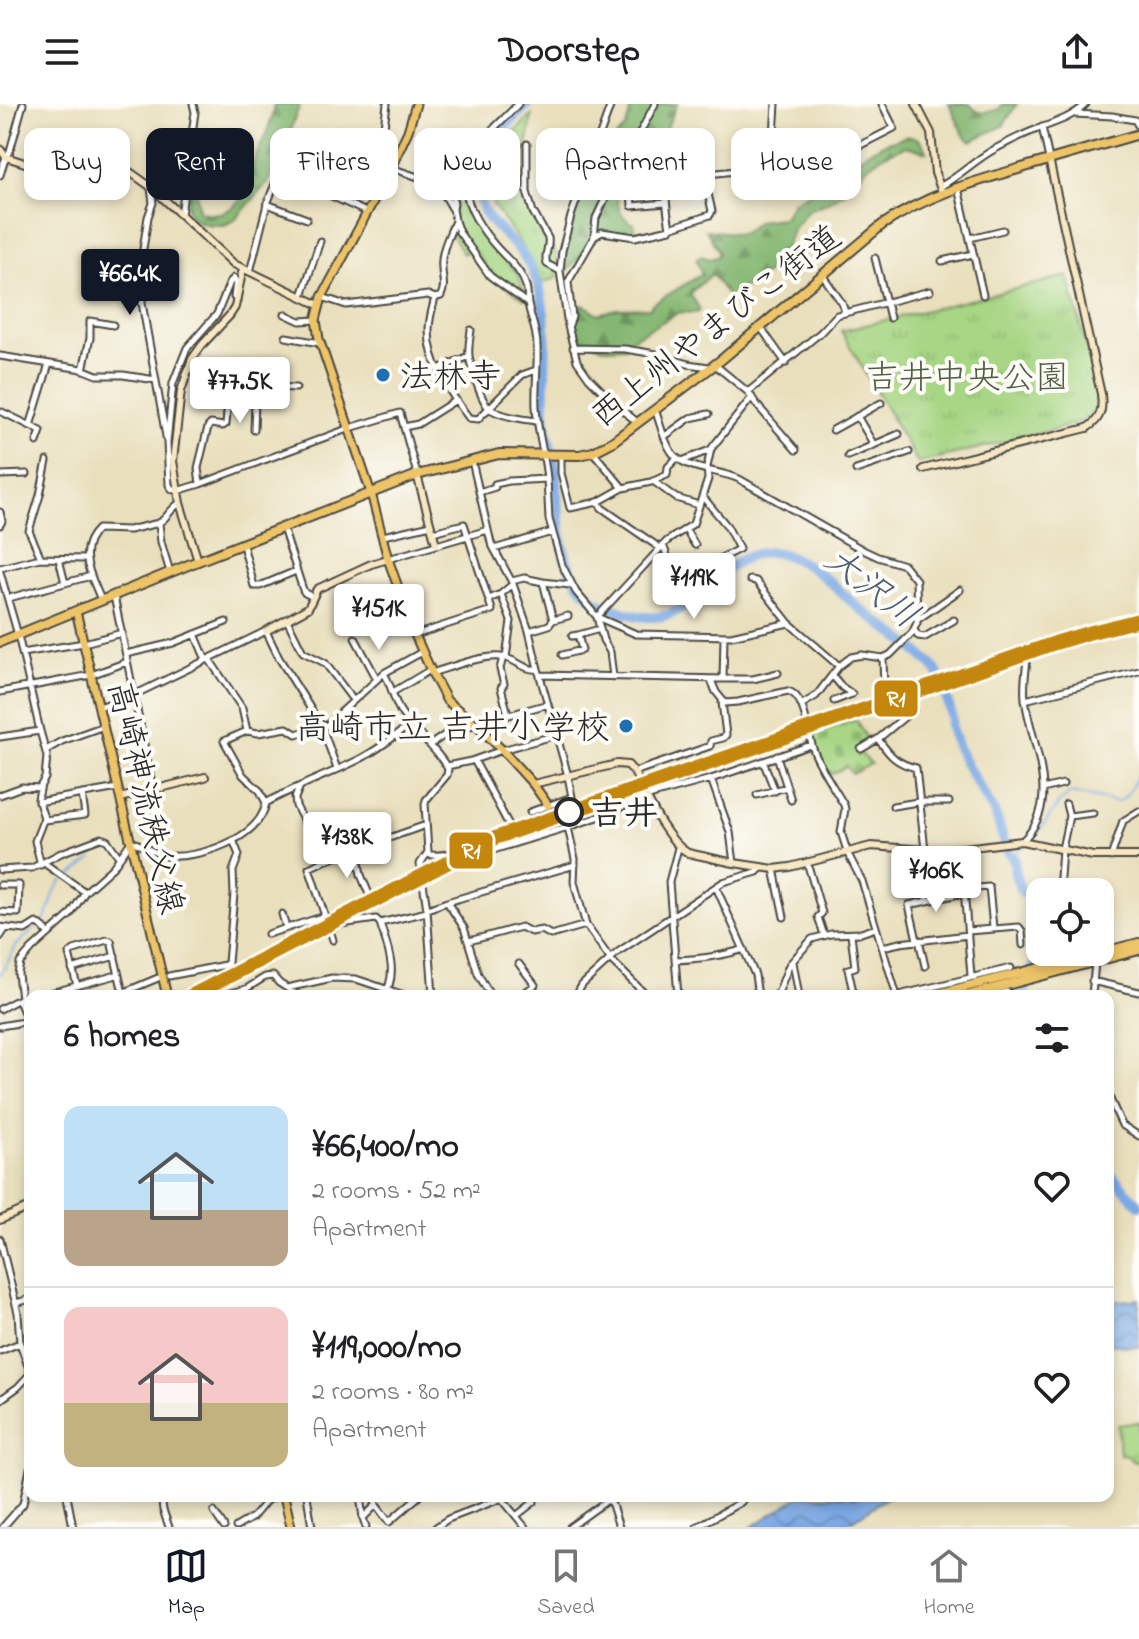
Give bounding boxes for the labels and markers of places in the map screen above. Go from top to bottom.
pin: ¥66.4K [65,249,195,317]
place label: 法林寺 [399,354,501,404]
pin: ¥77.5K [175,357,305,425]
marker: 法林寺 [374,366,392,384]
pin: ¥119K [638,553,750,621]
pin: ¥151K [323,584,435,652]
place label: 高崎市立 吉井小学校 [296,705,610,755]
marker: 高崎市立 吉井小学校 [617,717,635,735]
place label: 吉井 [590,791,658,841]
marker: 吉井 [555,798,583,826]
pin: ¥138K [291,812,403,880]
pin: ¥106K [880,846,992,914]

